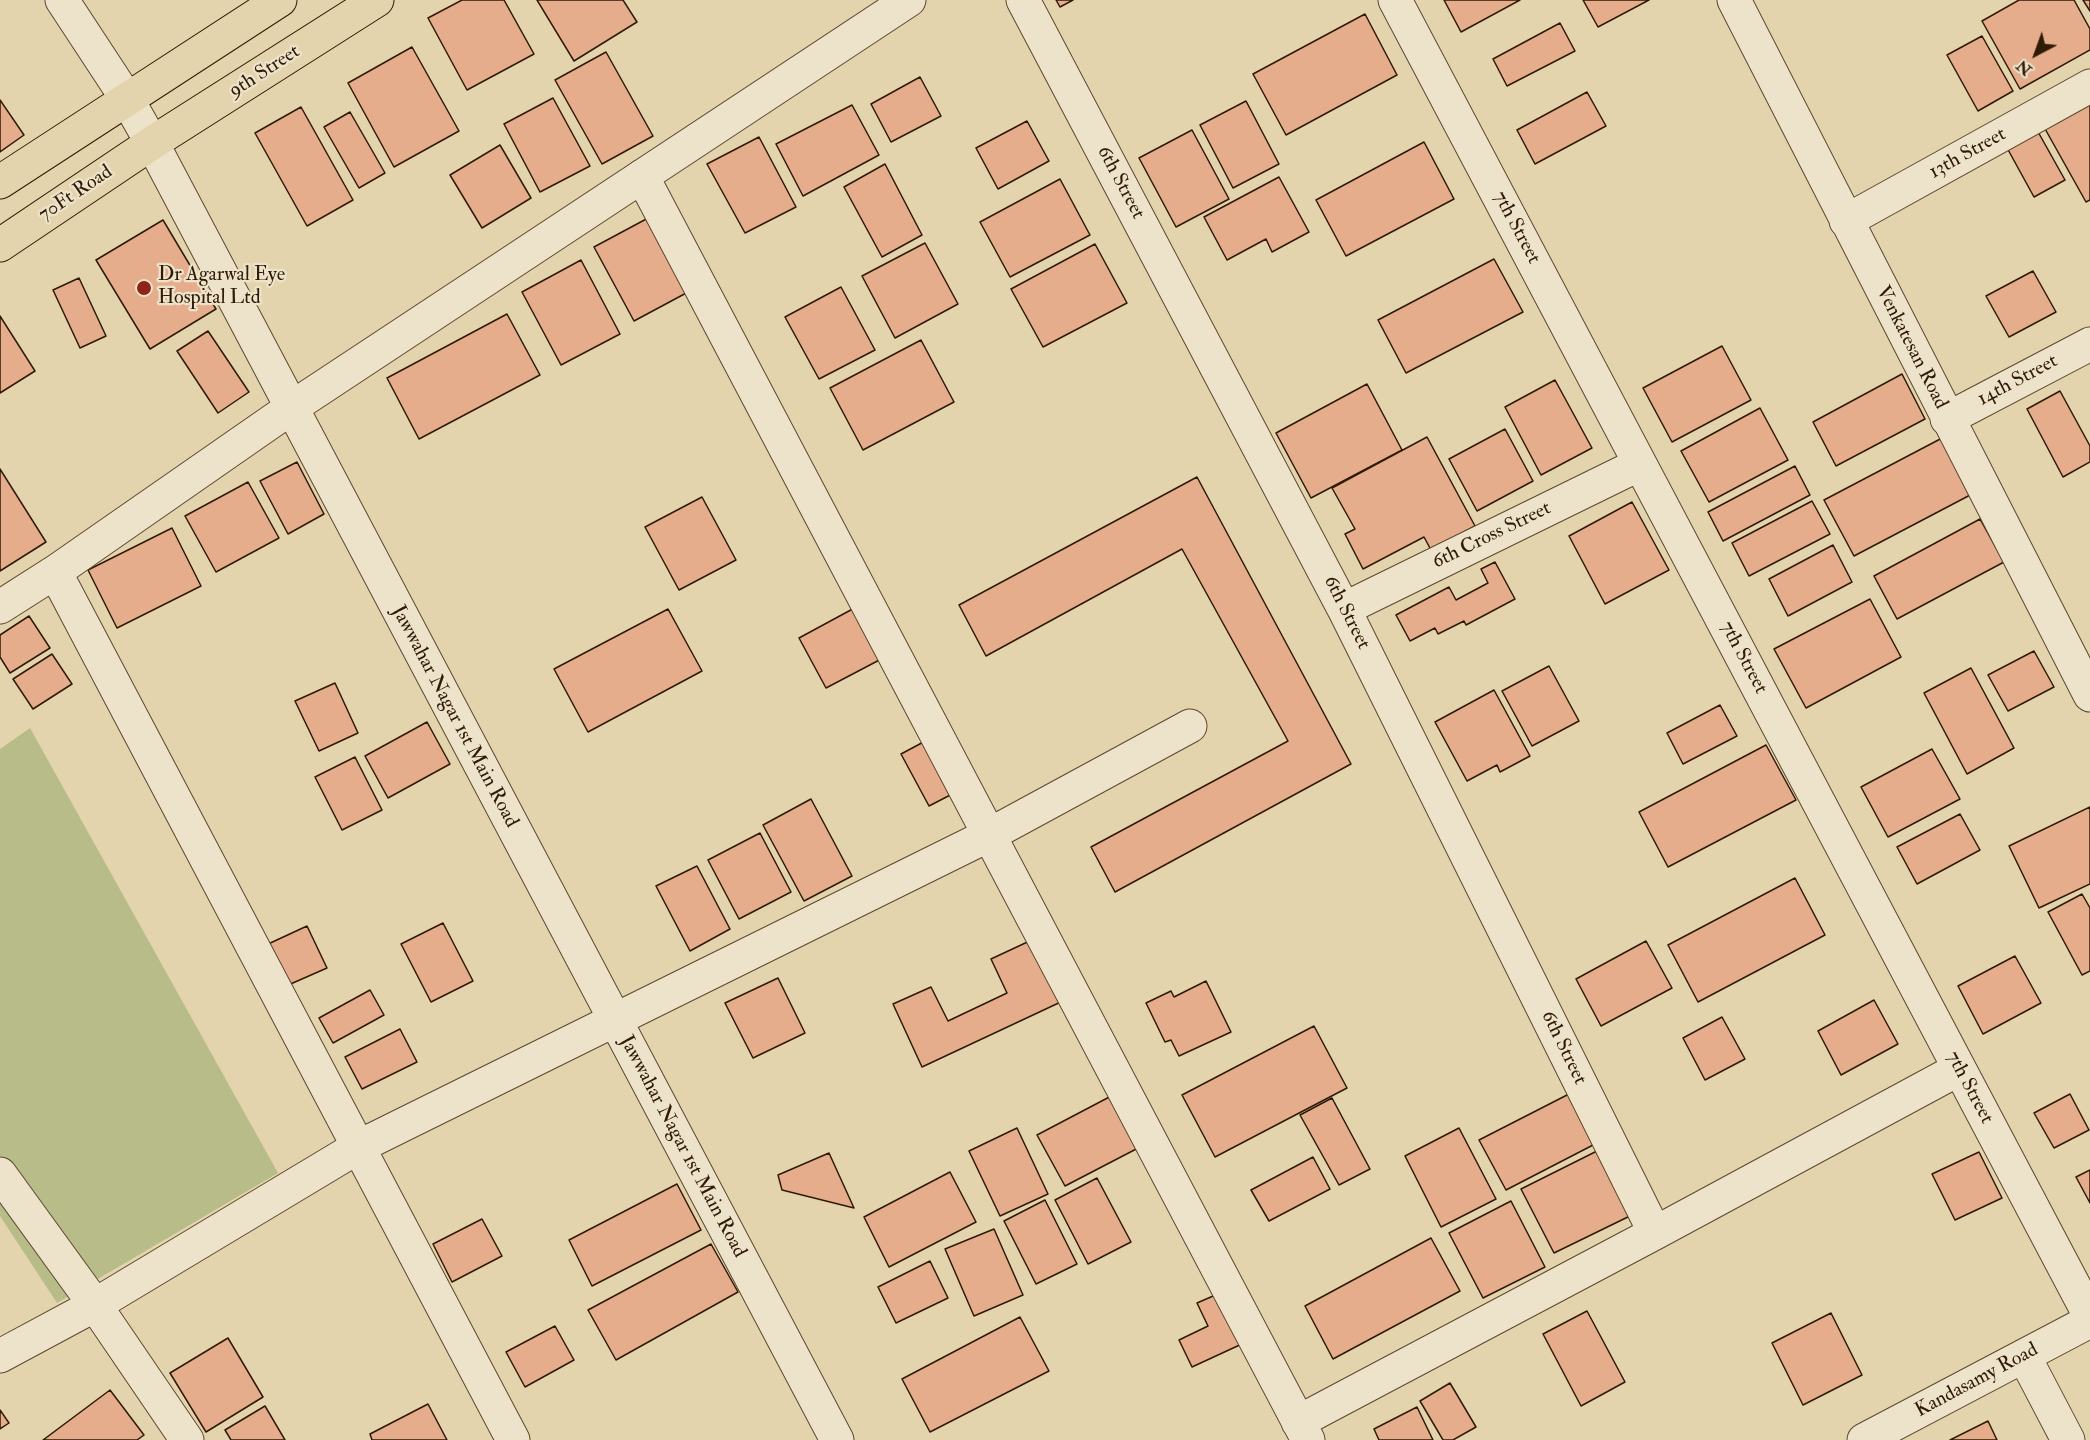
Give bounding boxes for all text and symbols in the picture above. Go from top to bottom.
north arrow [2006,24,2066,84]
street label: 9th Street [225,40,305,104]
text: N [2012,55,2036,80]
street label: 13th Street [1925,123,2011,185]
street label: 6th Street [1091,142,1149,224]
street label: 70Ft Road [35,161,117,227]
street label: 7th Street [1487,188,1545,268]
place label: Dr Agarwal Eye Hospital Ltd [158,264,285,311]
marker: Dr Agarwal Eye Hospital Ltd [135,279,153,297]
street label: Venkatesan Road [1870,282,1952,414]
street label: 14th Street [1974,350,2062,412]
street label: 6th Cross Street [1429,497,1555,575]
street label: 6th Street [1317,572,1375,654]
street label: Jawwahar Nagar 1st Main Road [385,602,523,832]
street label: 7th Street [1714,618,1772,698]
street label: 6th Street [1535,1007,1591,1089]
street label: Jawwahar Nagar 1st Main Road [613,1032,751,1262]
street label: 7th Street [1940,1048,1998,1128]
street label: Kandasamy Road [1911,1339,2043,1423]

